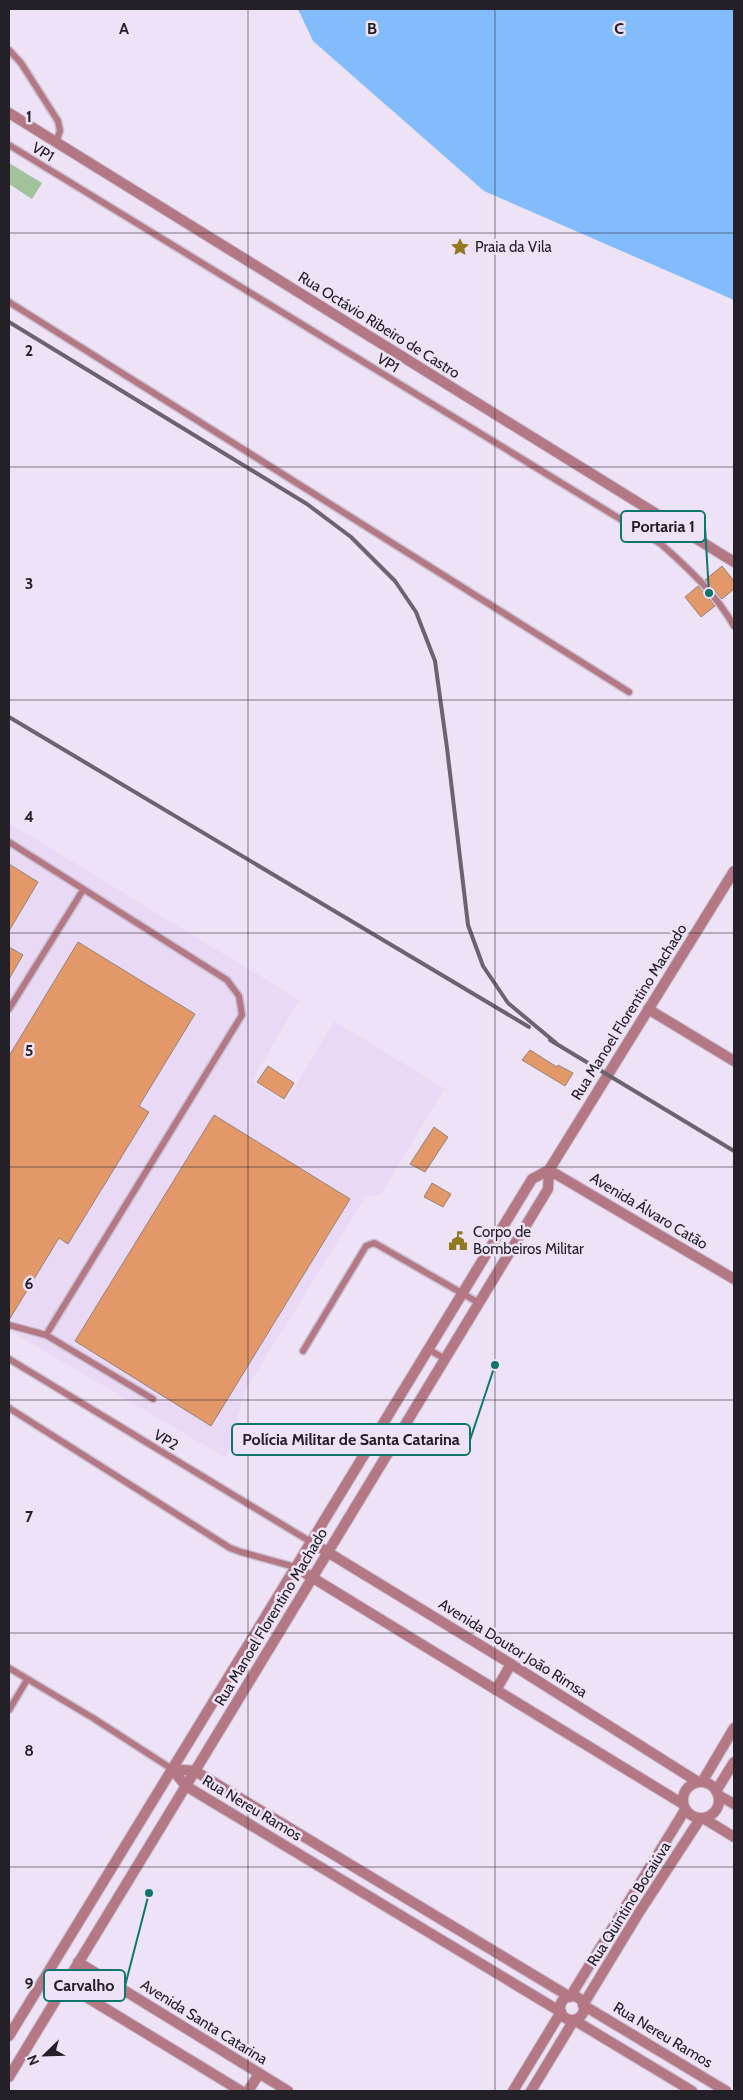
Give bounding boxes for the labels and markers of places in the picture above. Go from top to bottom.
place icon: Praia da Vila [449,236,471,258]
place label: Praia da Vila [475,238,552,256]
callout: Portaria 1 [621,511,705,542]
place label: Corpo de Bombeiros Militar [473,1223,584,1258]
public building icon: Corpo de Bombeiros Militar [447,1230,469,1252]
callout: Polícia Militar de Santa Catarina [232,1424,470,1455]
callout: Carvalho [44,1970,125,2001]

